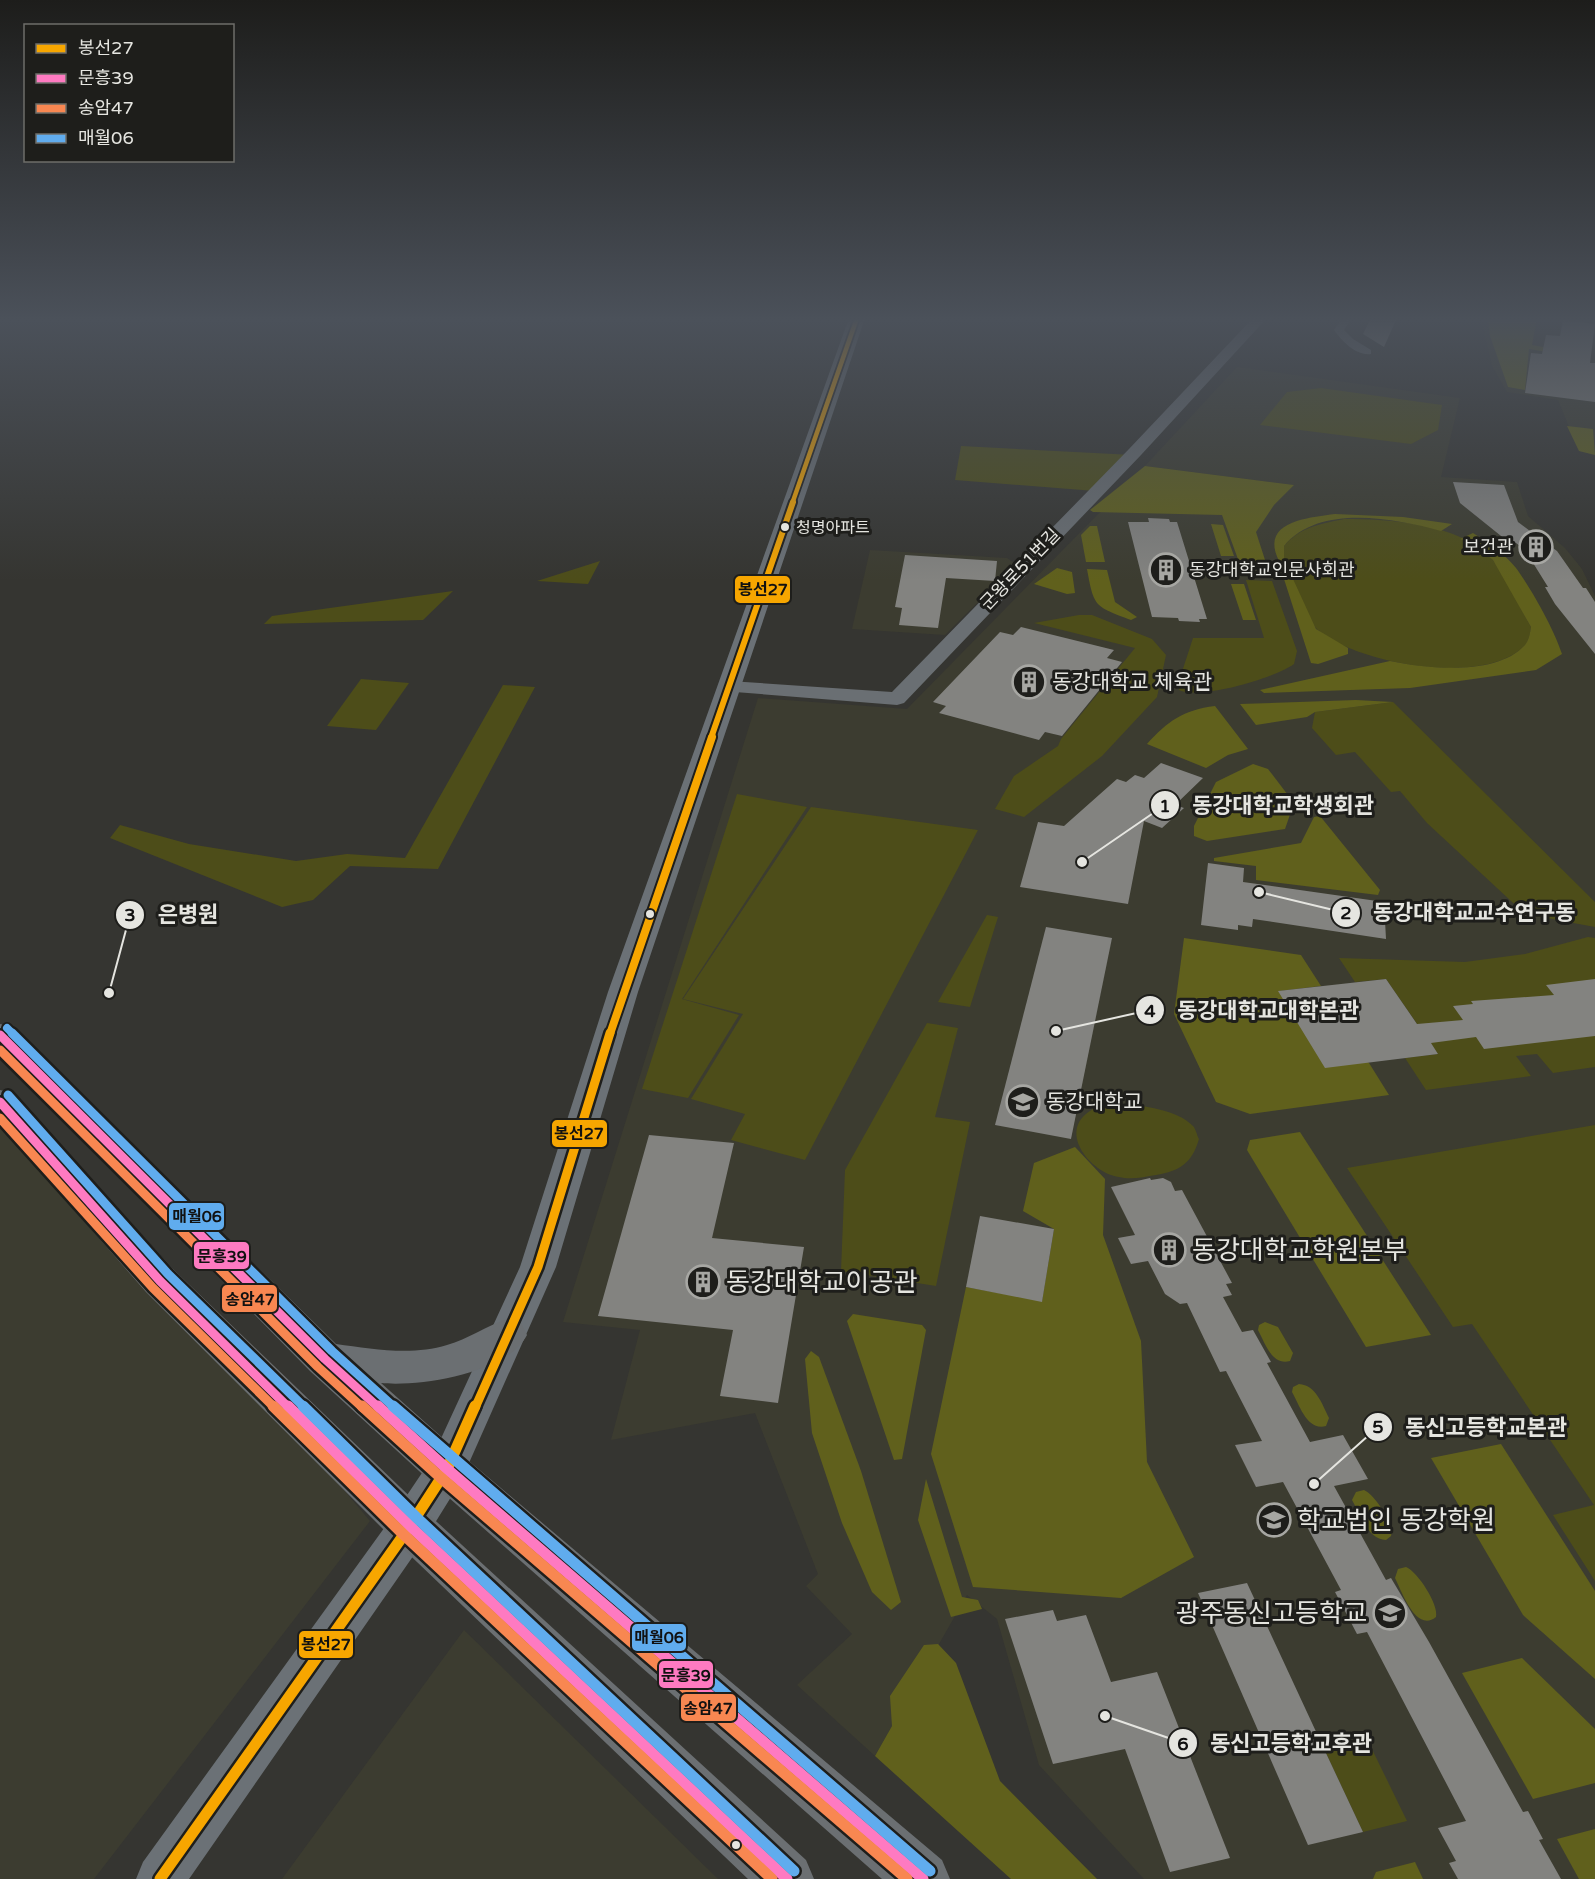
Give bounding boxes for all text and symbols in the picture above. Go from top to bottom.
legend [24,24,234,162]
text: 봉선27 [78,37,134,59]
text: 문흥39 [78,67,134,89]
text: 송암47 [78,97,134,119]
text: 매월06 [78,127,134,149]
place label: 청명아파트 [796,518,870,538]
marker: 청명아파트 [779,521,791,533]
street label: 군왕로51번길 [975,523,1065,615]
building icon: 보건관 [1518,529,1554,565]
place label: 보건관 [1463,536,1513,558]
building icon: 동강대학교인문사회관 [1148,552,1184,588]
place label: 동강대학교인문사회관 [1189,559,1355,581]
line badge: 봉선27 [734,575,791,604]
text: 봉선27 [738,580,788,600]
building icon: 동강대학교 체육관 [1011,664,1047,700]
place label: 동강대학교 체육관 [1052,670,1212,695]
callout: 동강대학교학생회관 [1150,785,1386,825]
text: 동강대학교학생회관 [1192,793,1374,819]
text: 1 [1159,795,1171,817]
callout: 동강대학교교수연구동 [1331,893,1587,933]
callout: 은병원 [115,895,230,935]
text: 동강대학교교수연구동 [1373,900,1575,926]
text: 은병원 [158,902,218,928]
text: 2 [1340,902,1352,924]
text: 3 [124,904,136,926]
unlabelled marker [644,908,656,920]
callout: 동강대학교대학본관 [1135,990,1371,1030]
text: 동강대학교대학본관 [1177,998,1359,1024]
text: 4 [1144,1000,1156,1022]
school or university icon: 동강대학교 [1005,1084,1041,1120]
place label: 동강대학교 [1046,1090,1143,1115]
line badge: 봉선27 [551,1119,608,1148]
text: 봉선27 [554,1124,604,1144]
line badge: 매월06 [168,1202,225,1231]
text: 매월06 [172,1207,222,1227]
building icon: 동강대학교학원본부 [1151,1232,1187,1268]
place label: 동강대학교학원본부 [1192,1235,1407,1266]
line badge: 문흥39 [193,1241,250,1270]
text: 문흥39 [197,1247,247,1267]
building icon: 동강대학교이공관 [685,1264,721,1300]
place label: 동강대학교이공관 [726,1267,917,1298]
line badge: 송암47 [221,1284,278,1313]
text: 송암47 [225,1290,275,1310]
callout: 동신고등학교본관 [1363,1407,1579,1447]
text: 동신고등학교본관 [1405,1415,1567,1441]
text: 5 [1372,1416,1384,1438]
school or university icon: 학교법인 동강학원 [1256,1502,1292,1538]
place label: 학교법인 동강학원 [1297,1505,1495,1536]
school or university icon: 광주동신고등학교 [1372,1595,1408,1631]
place label: 광주동신고등학교 [1176,1598,1367,1629]
line badge: 매월06 [631,1623,687,1652]
text: 매월06 [634,1628,684,1648]
line badge: 봉선27 [298,1630,354,1659]
text: 봉선27 [301,1635,351,1655]
line badge: 문흥39 [658,1660,714,1689]
text: 문흥39 [661,1666,711,1686]
line badge: 송암47 [680,1693,737,1722]
text: 송암47 [683,1699,733,1719]
callout: 동신고등학교후관 [1168,1723,1384,1763]
text: 동신고등학교후관 [1210,1731,1372,1757]
text: 6 [1177,1733,1189,1755]
unlabelled marker [730,1839,742,1851]

